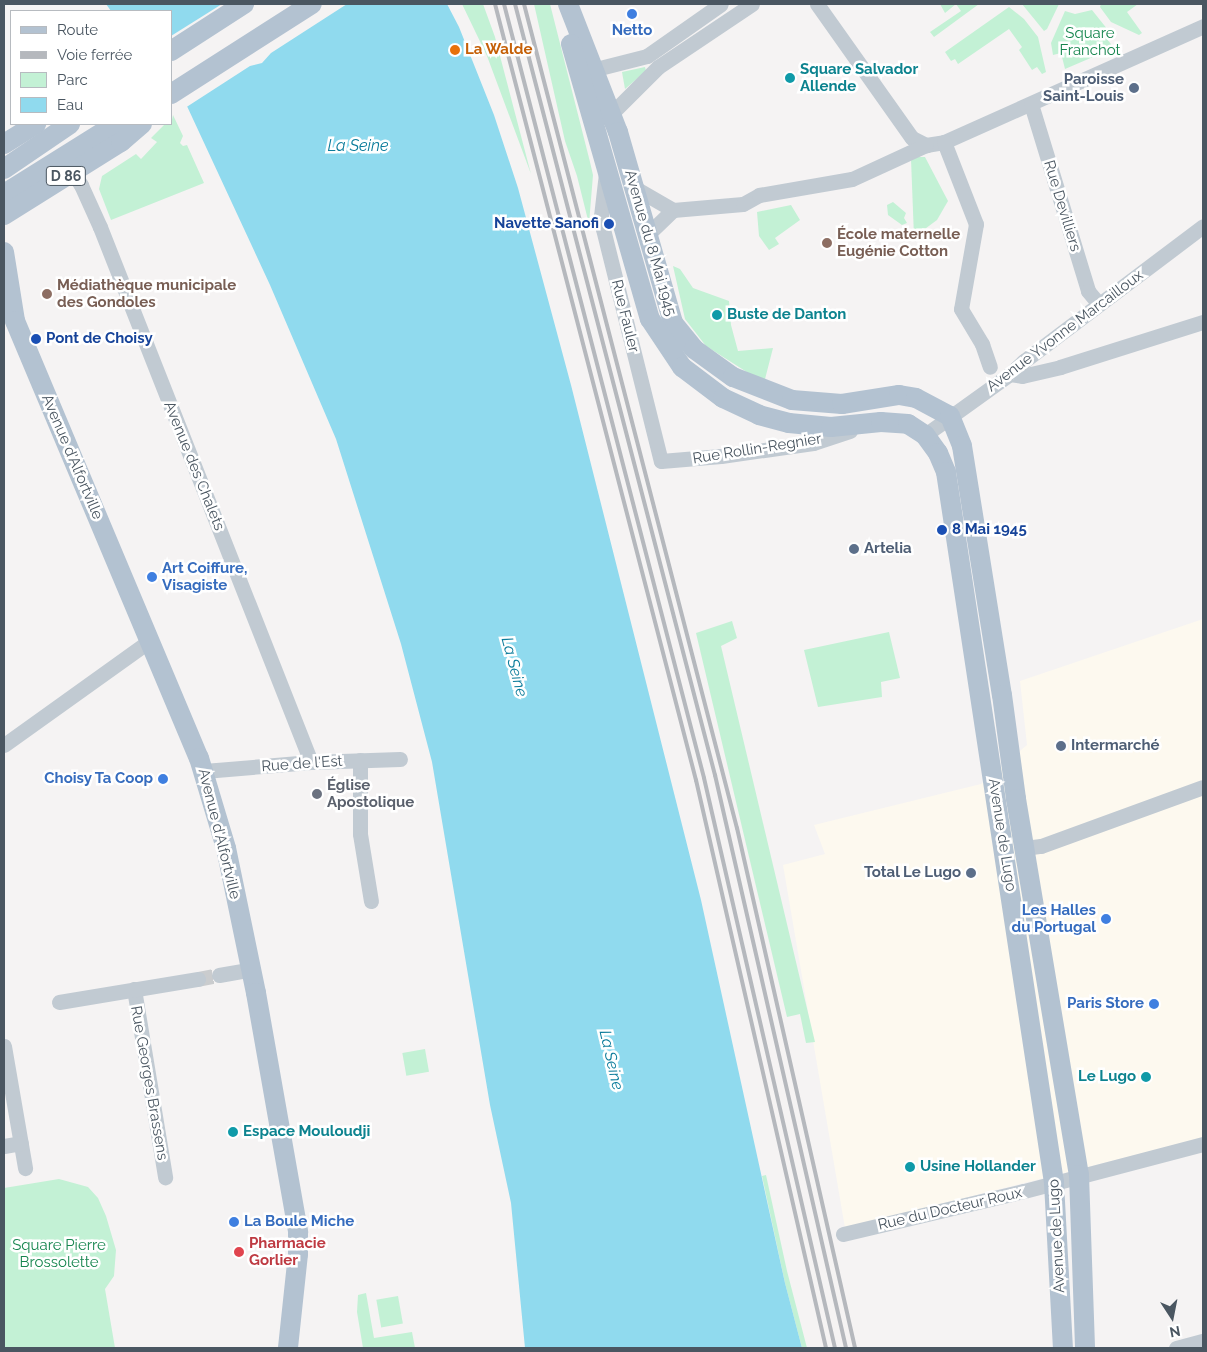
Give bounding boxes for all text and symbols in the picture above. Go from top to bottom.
marker: Netto [626,8,638,20]
legend [10,10,172,125]
text: Route [57,21,98,39]
place label: Netto [612,22,652,40]
park label: Square Franchot [1059,24,1121,59]
place label: La Walde [465,41,533,59]
marker: La Walde [449,44,461,56]
text: Voie ferrée [57,46,132,64]
place label: Square Salvador Allende [800,60,918,95]
place label: Paroisse Saint-Louis [1043,70,1124,105]
text: Parc [57,71,88,89]
marker: Square Salvador Allende [784,72,796,84]
marker: Paroisse Saint-Louis [1128,82,1140,94]
text: Eau [57,96,83,114]
water label: La Seine [328,136,388,156]
street label: Rue Devilliers [1040,158,1084,254]
road number: D 86 [45,165,87,188]
street label: Avenue du 8 Mai 1945 [621,168,679,318]
place label: Navette Sanofi [494,215,599,233]
marker: Navette Sanofi [603,218,615,230]
place label: École maternelle Eugénie Cotton [837,225,960,260]
marker: École maternelle Eugénie Cotton [821,237,833,249]
street label: Avenue Yvonne Marcailloux [983,266,1147,396]
place label: Médiathèque municipale des Gondoles [57,276,236,311]
street label: Rue Fauler [607,278,643,354]
marker: Médiathèque municipale des Gondoles [41,288,53,300]
place label: Buste de Danton [727,306,846,324]
marker: Buste de Danton [711,309,723,321]
place label: Pont de Choisy [46,330,153,348]
marker: Pont de Choisy [30,333,42,345]
street label: Avenue d'Alfortville [38,392,106,522]
street label: Avenue des Chalets [160,399,228,533]
street label: Rue Rollin-Regnier [691,430,823,468]
place label: 8 Mai 1945 [952,521,1027,539]
marker: 8 Mai 1945 [936,524,948,536]
place label: Artelia [864,540,912,558]
marker: Artelia [848,543,860,555]
place label: Art Coiffure, Visagiste [162,559,247,594]
marker: Art Coiffure, Visagiste [146,571,158,583]
water label: La Seine [497,635,531,699]
place label: Intermarché [1071,737,1160,755]
marker: Intermarché [1055,740,1067,752]
street label: Rue de l'Est [261,752,343,776]
street label: Avenue d'Alfortville [194,767,244,901]
place label: Choisy Ta Coop [44,770,153,788]
marker: Choisy Ta Coop [157,773,169,785]
place label: Église Apostolique [327,776,414,811]
street label: Avenue de Lugo [984,777,1020,893]
marker: Église Apostolique [311,788,323,800]
place label: Total Le Lugo [864,864,961,882]
marker: Total Le Lugo [965,867,977,879]
place label: Les Halles du Portugal [1011,901,1096,936]
marker: Les Halles du Portugal [1100,913,1112,925]
place label: Paris Store [1067,995,1144,1013]
marker: Paris Store [1148,998,1160,1010]
street label: Rue Georges Brassens [127,1004,171,1162]
water label: La Seine [595,1028,627,1092]
place label: Le Lugo [1078,1068,1136,1086]
marker: Le Lugo [1140,1071,1152,1083]
place label: Espace Mouloudji [243,1123,370,1141]
marker: Espace Mouloudji [227,1126,239,1138]
place label: Usine Hollander [920,1158,1036,1176]
marker: Usine Hollander [904,1161,916,1173]
street label: Avenue de Lugo [1045,1178,1069,1294]
street label: Rue du Docteur Roux [876,1184,1024,1234]
place label: La Boule Miche [244,1213,354,1231]
marker: La Boule Miche [228,1216,240,1228]
place label: Pharmacie Gorlier [249,1234,326,1269]
park label: Square Pierre Brossolette [12,1236,106,1271]
marker: Pharmacie Gorlier [233,1246,245,1258]
north arrow [1147,1292,1197,1342]
text: N [1168,1323,1182,1341]

